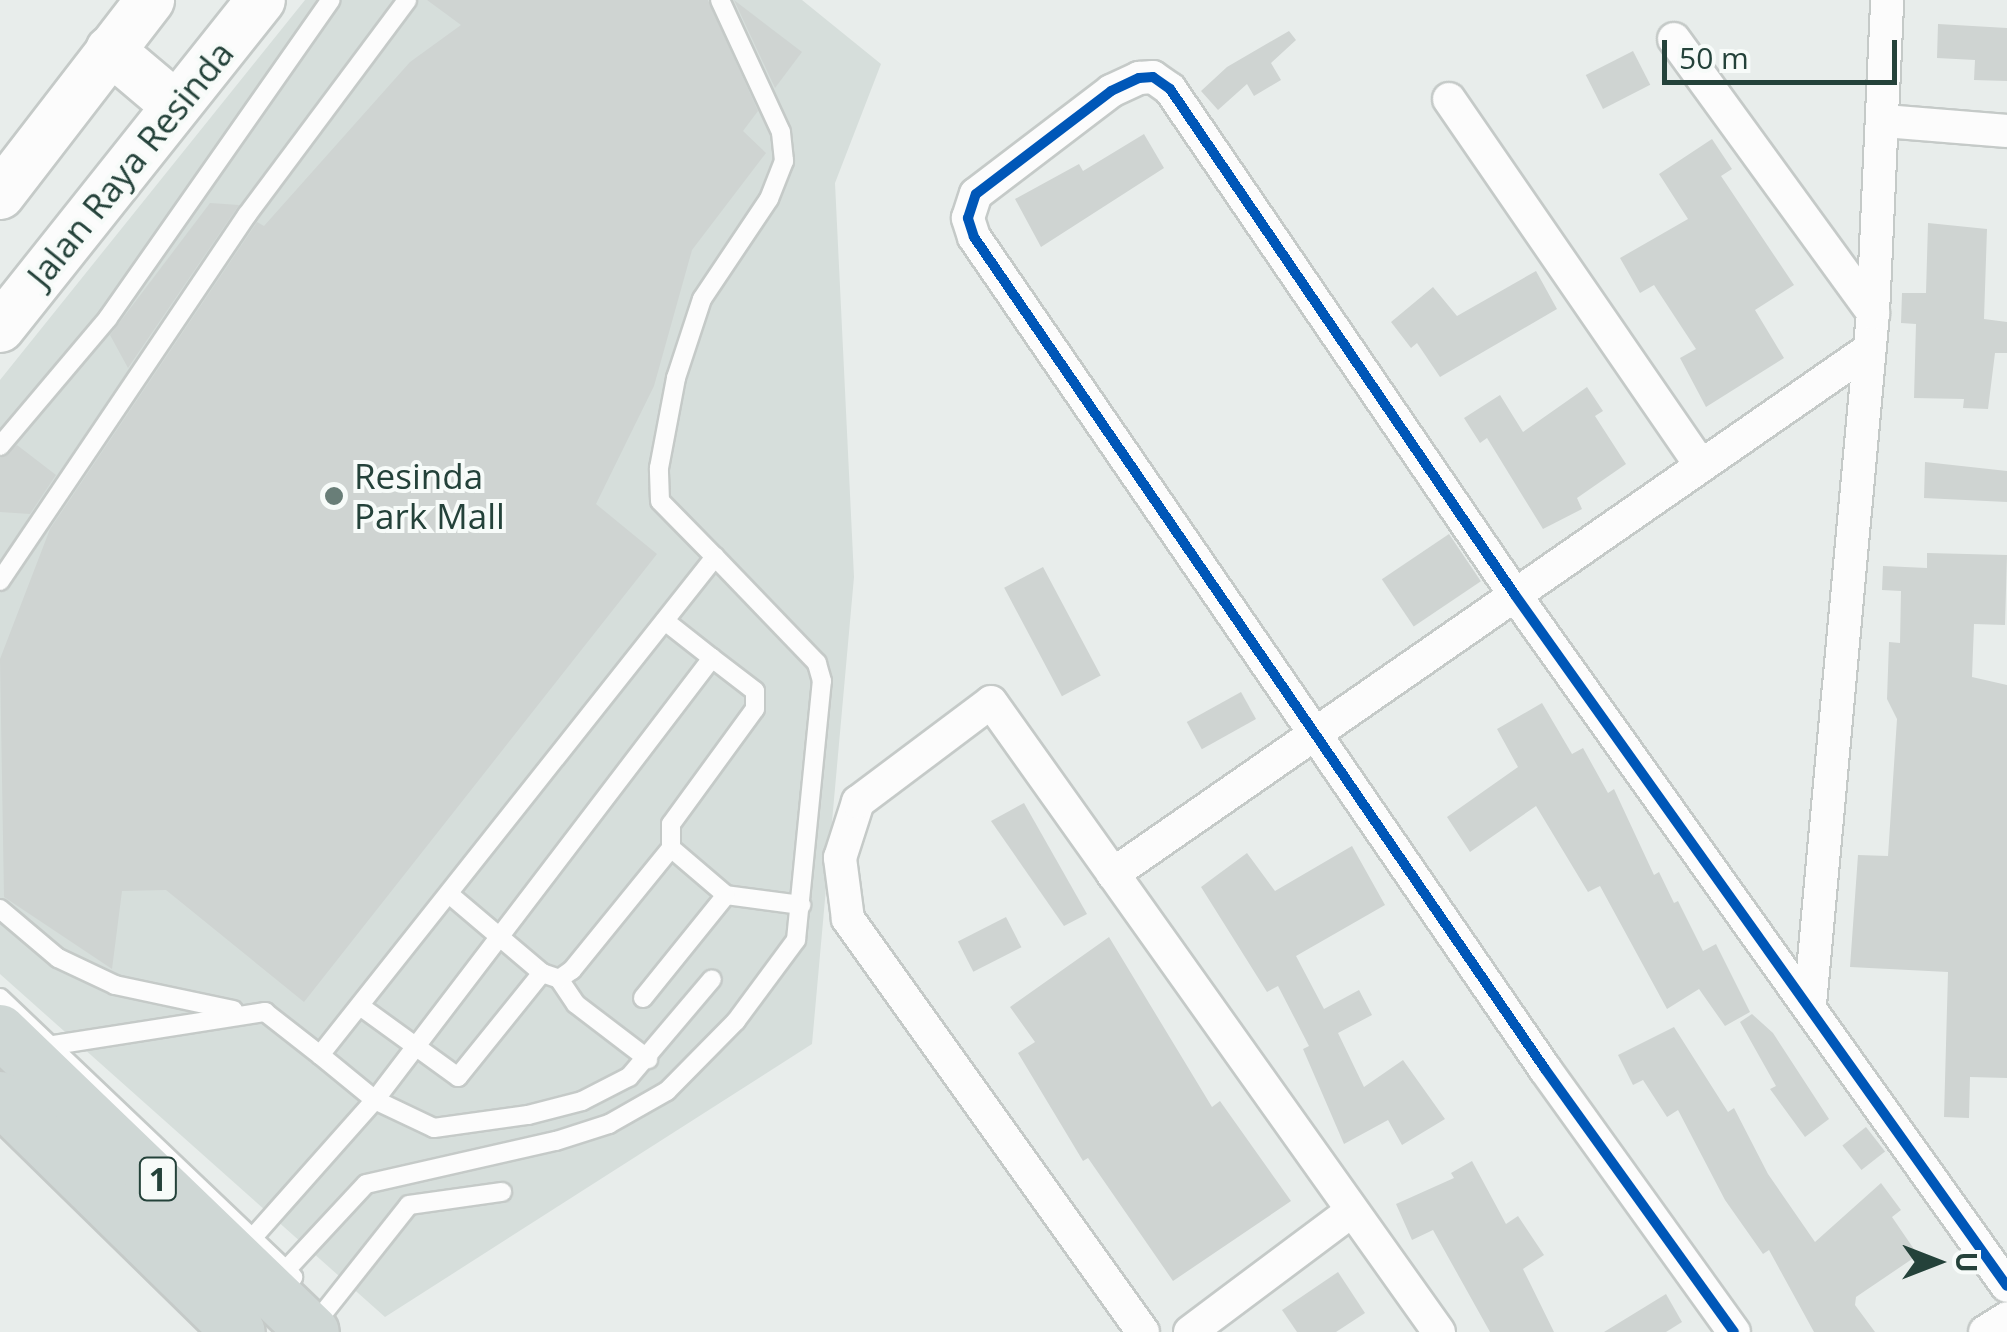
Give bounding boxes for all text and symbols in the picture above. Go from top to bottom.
scale bar [1667,20,1902,82]
street label: Jalan Raya Resinda [18,33,242,295]
text: 50 m [1679,37,1749,78]
place label: Resinda Park Mall [354,455,505,537]
marker: Resinda Park Mall [323,485,345,507]
road number: 1 [138,1152,178,1206]
north arrow [1887,1212,1987,1312]
text: U [1948,1251,1986,1273]

